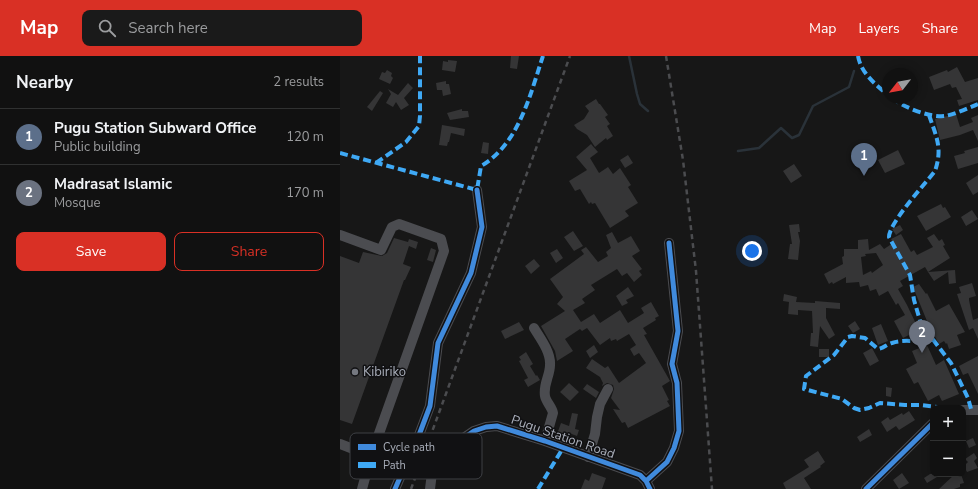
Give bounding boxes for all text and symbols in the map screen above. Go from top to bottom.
search box [82,10,362,46]
text: Map [20,15,58,41]
icon: search [96,17,118,39]
text: Search here [128,18,208,38]
text: Map [809,19,836,38]
text: Layers [858,19,900,38]
text: Share [922,19,958,38]
north arrow [882,68,918,104]
text: Nearby [16,71,73,94]
text: 2 results [273,73,324,91]
text: Pugu Station Subward Office [54,118,256,138]
text: 1 [25,128,33,146]
text: 120 m [286,128,324,146]
text: Public building [54,138,141,156]
pin: 1 [851,143,877,176]
text: Madrasat Islamic [54,174,172,194]
text: 2 [25,184,33,202]
text: 170 m [286,184,324,202]
text: Mosque [54,194,100,212]
button: Save [16,232,166,271]
button: Share [174,232,324,271]
your location [742,241,762,261]
pin: 2 [909,320,935,353]
place label: Kibiriko [363,363,406,381]
marker: Kibiriko [350,367,360,377]
map controls [930,405,966,477]
button: + [930,405,966,441]
street label: Pugu Station Road [509,411,617,463]
legend [350,433,482,479]
text: Cycle path [383,440,435,455]
button: − [930,441,966,477]
text: Path [383,458,406,473]

